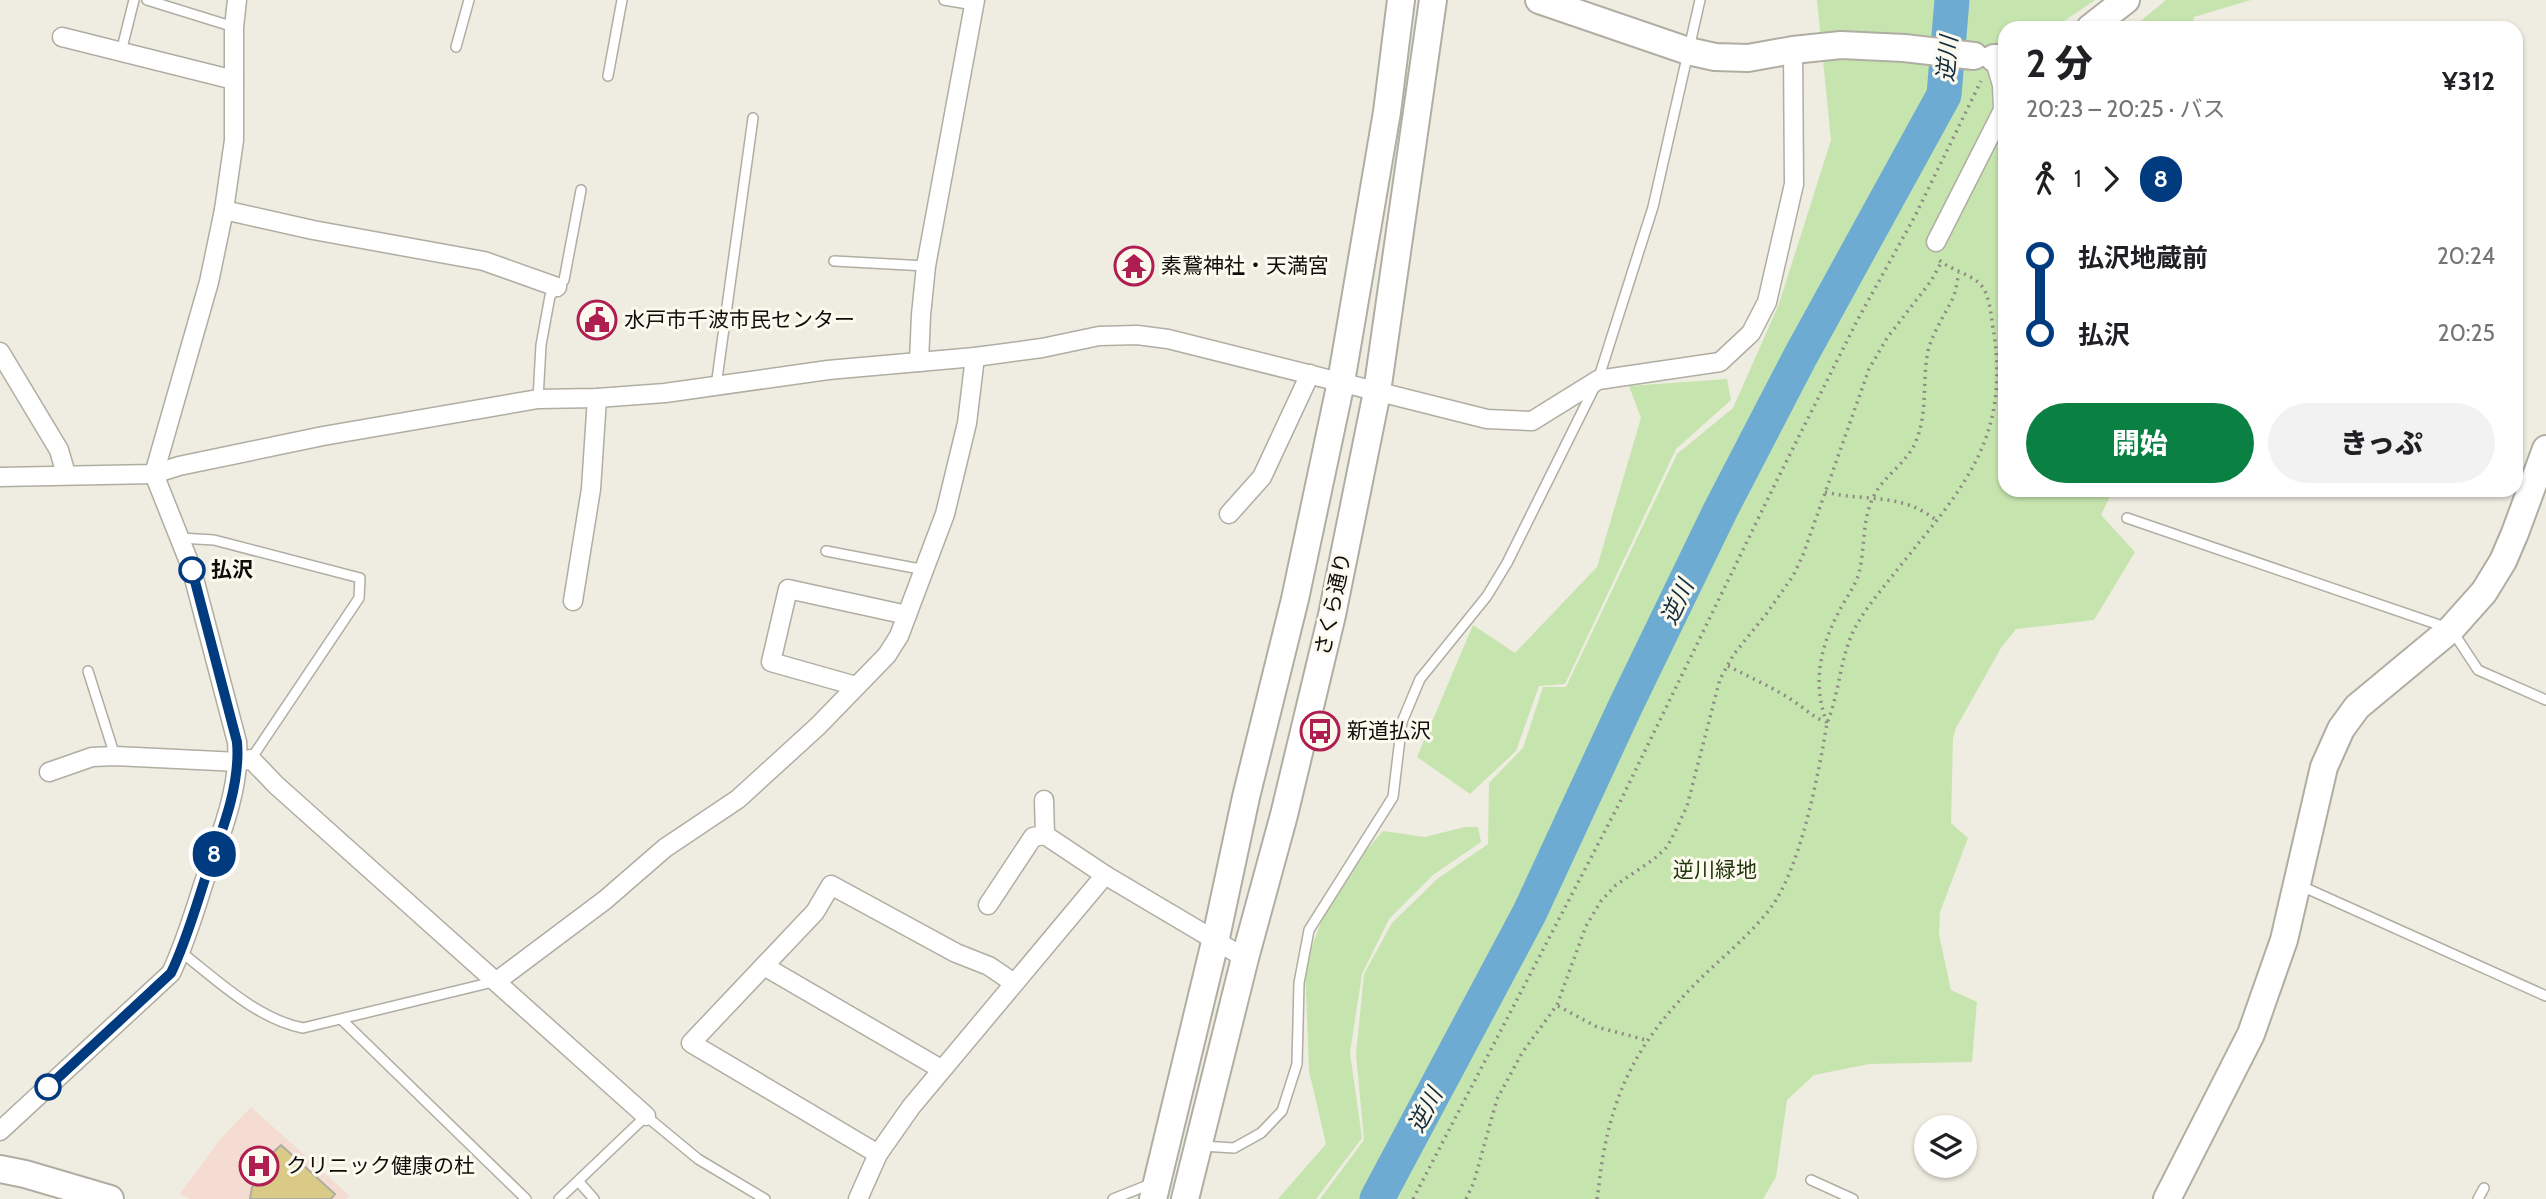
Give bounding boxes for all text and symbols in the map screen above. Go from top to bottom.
water label: 逆川 [1931,32,1963,83]
text: 2 分 [2026,40,2093,87]
text: ¥312 [2442,65,2495,97]
text: 20:23 – 20:25 · バス [2026,95,2225,123]
icon: walk [2026,160,2064,198]
icon: forward [2092,160,2130,198]
text: 8 [2154,164,2168,193]
text: 1 [2074,165,2082,193]
text: 払沢地蔵前 [2078,242,2208,274]
text: 20:24 [2437,242,2495,270]
temple icon: 素鵞神社・天満宮 [1113,245,1155,287]
place label: 素鵞神社・天満宮 [1161,253,1329,278]
public building icon: 水戸市千波市民センター [576,299,618,341]
place label: 水戸市千波市民センター [624,307,855,332]
text: 払沢 [2078,319,2130,351]
text: 20:25 [2438,319,2495,347]
button: 開始 [2026,403,2254,483]
button: きっぷ [2268,403,2495,483]
street label: さくら通り [1309,550,1356,658]
marker: 払沢 [179,557,205,583]
place label: 払沢 [211,557,253,582]
water label: 逆川 [1655,573,1701,629]
bus stop icon: 新道払沢 [1299,710,1341,752]
place label: 新道払沢 [1347,718,1431,743]
line badge: 8 [191,831,237,877]
text: 8 [207,839,221,868]
park label: 逆川緑地 [1673,857,1757,882]
unlabelled marker [35,1074,61,1100]
water label: 逆川 [1402,1080,1450,1137]
map controls [1914,1115,1977,1178]
button: layers [1914,1115,1977,1178]
hospital icon: クリニック健康の杜 [238,1145,280,1187]
place label: クリニック健康の杜 [286,1153,475,1178]

